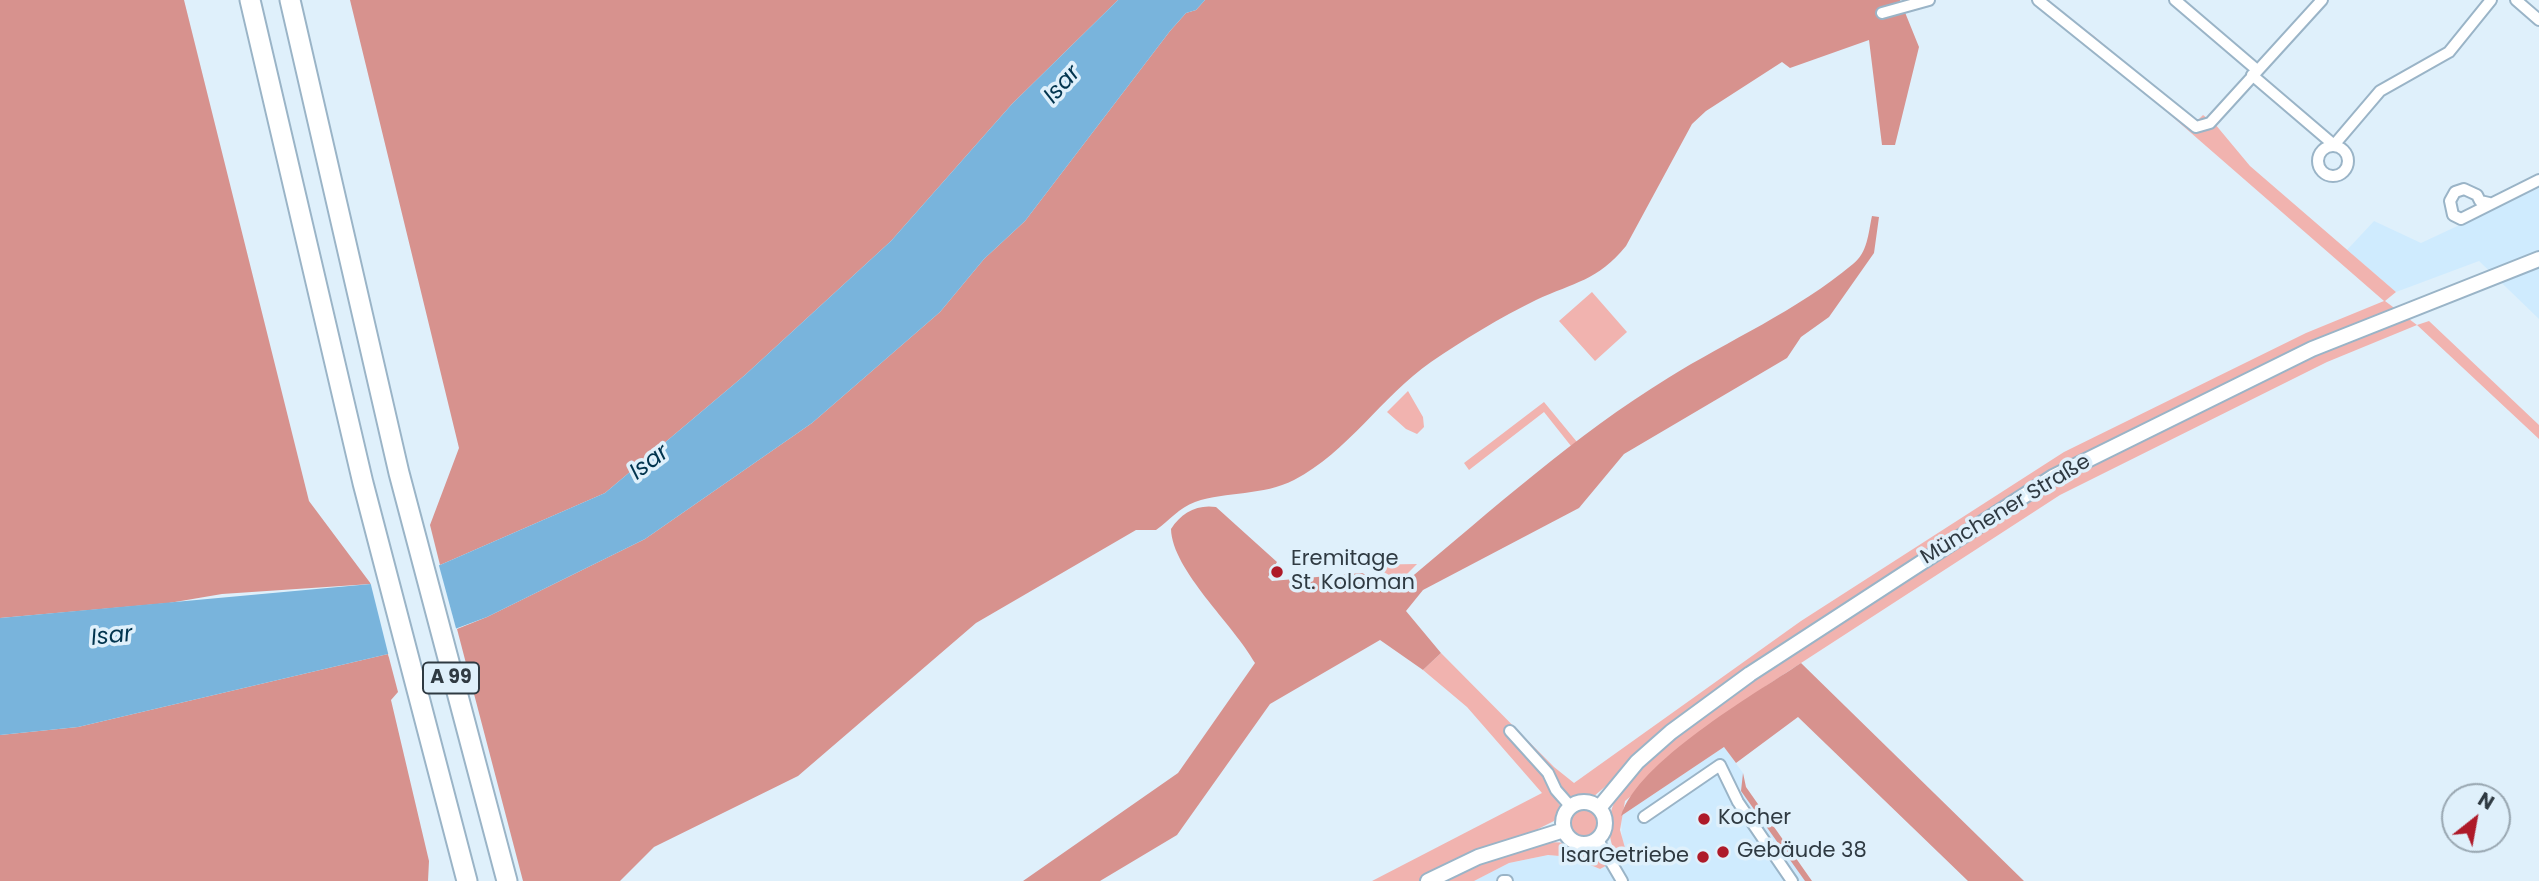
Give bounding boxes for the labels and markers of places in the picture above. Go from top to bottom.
place label: Eremitage St. Koloman [1291,547,1415,597]
marker: Eremitage St. Koloman [1269,564,1285,580]
place label: Kocher [1718,806,1791,832]
marker: Kocher [1696,811,1712,827]
place label: Gebäude 38 [1737,839,1867,865]
place label: IsarGetriebe [1561,844,1689,870]
marker: Gebäude 38 [1715,844,1731,860]
marker: IsarGetriebe [1695,849,1711,865]

